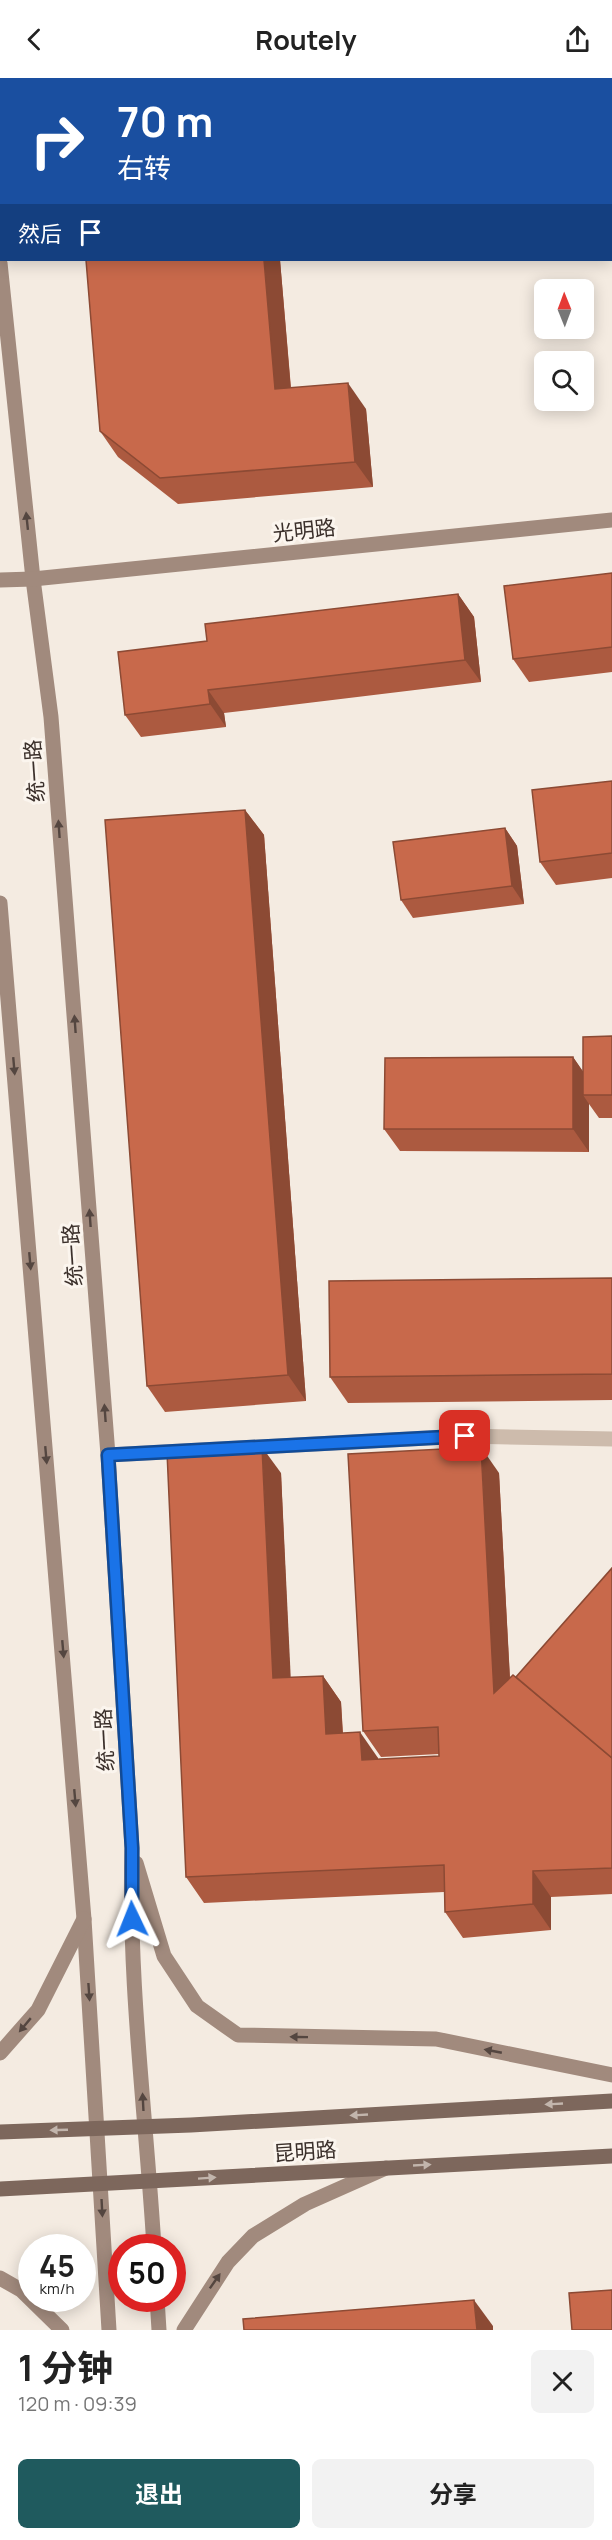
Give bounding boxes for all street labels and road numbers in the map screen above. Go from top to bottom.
street label: 光明路 [271,513,337,547]
street label: 统一路 [18,739,50,803]
street label: 统一路 [56,1223,88,1287]
street label: 统一路 [88,1708,120,1772]
street label: 昆明路 [273,2135,337,2167]

